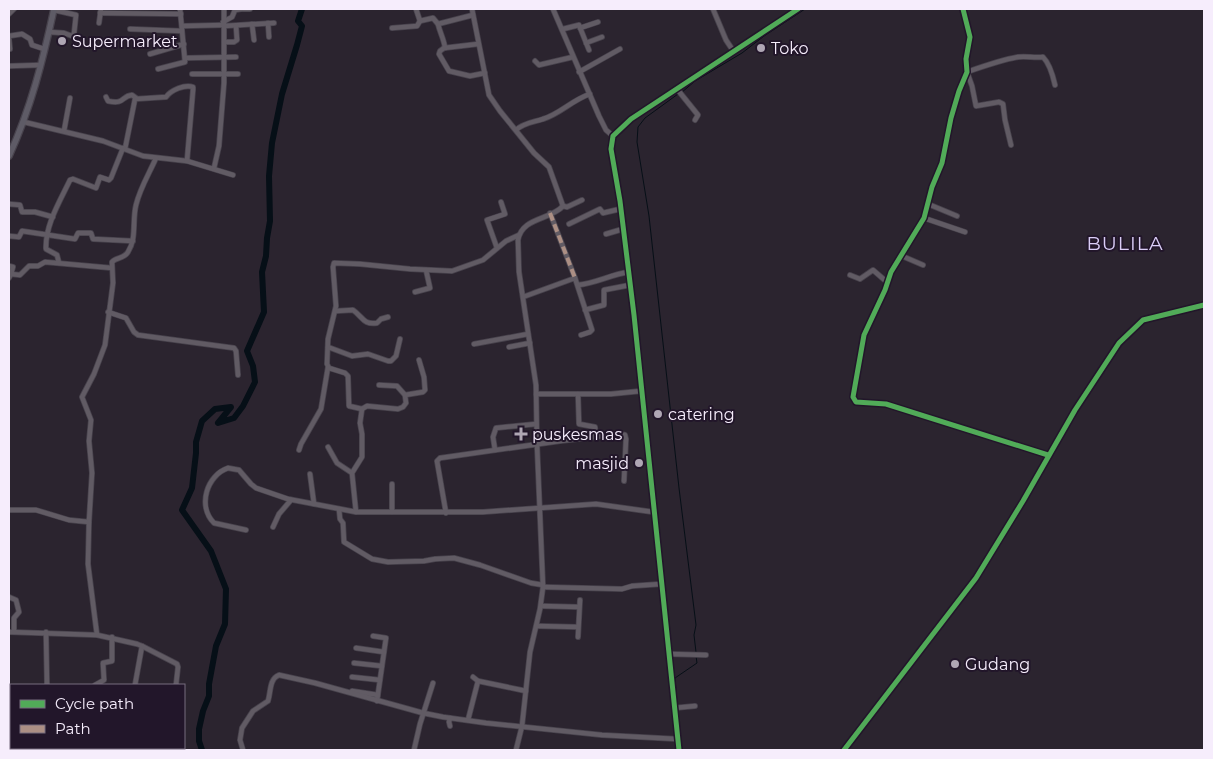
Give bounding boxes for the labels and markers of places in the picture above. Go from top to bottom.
place label: Supermarket [72,32,178,51]
marker: Supermarket [56,35,68,47]
place label: Toko [771,39,809,58]
marker: Toko [755,42,767,54]
place label: catering [668,405,735,424]
marker: catering [652,408,664,420]
place label: puskesmas [532,425,623,444]
marker: puskesmas [514,427,528,441]
place label: masjid [575,454,629,473]
marker: masjid [633,457,645,469]
place label: Gudang [965,655,1030,674]
marker: Gudang [949,658,961,670]

